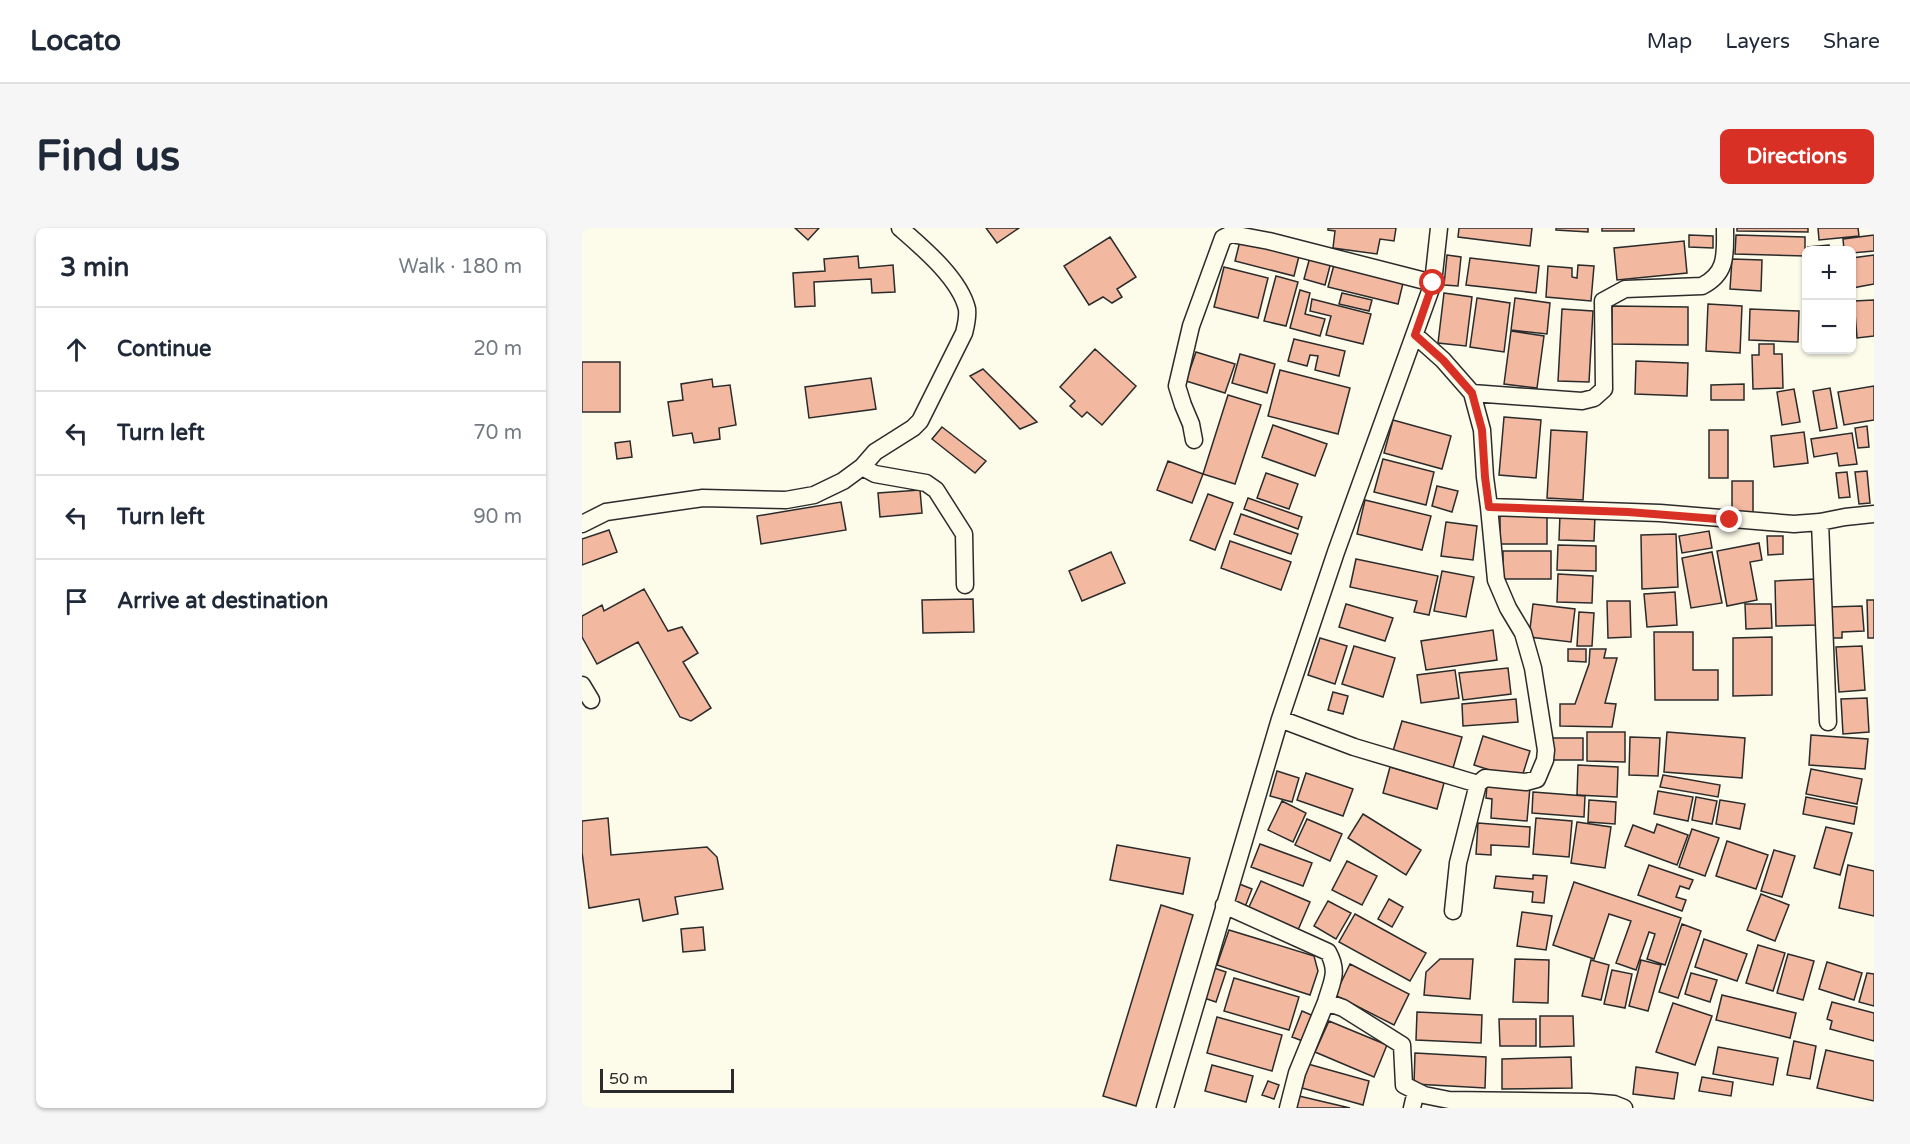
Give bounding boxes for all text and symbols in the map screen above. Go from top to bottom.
text: Locato [30,24,121,58]
text: Map [1647,29,1692,54]
text: Layers [1725,29,1790,54]
text: Share [1823,29,1880,54]
button: Directions [1720,129,1874,184]
text: Find us [36,131,180,182]
map controls [1802,246,1856,354]
button: + [1802,246,1856,300]
text: 3 min [60,252,129,283]
text: Walk · 180 m [399,255,522,279]
route start [1419,269,1445,295]
button: − [1802,300,1856,354]
icon: ahead [60,333,93,366]
text: Continue [117,336,212,362]
text: 20 m [473,337,522,361]
icon: left [60,417,93,450]
text: Turn left [117,420,205,446]
text: 70 m [473,421,522,445]
icon: left [60,501,93,534]
text: Turn left [117,504,205,530]
text: 90 m [473,505,522,529]
route end [1716,506,1742,532]
icon: arrive [60,585,93,618]
text: Arrive at destination [117,588,328,614]
scale bar [600,1066,734,1094]
text: 50 m [609,1069,648,1089]

